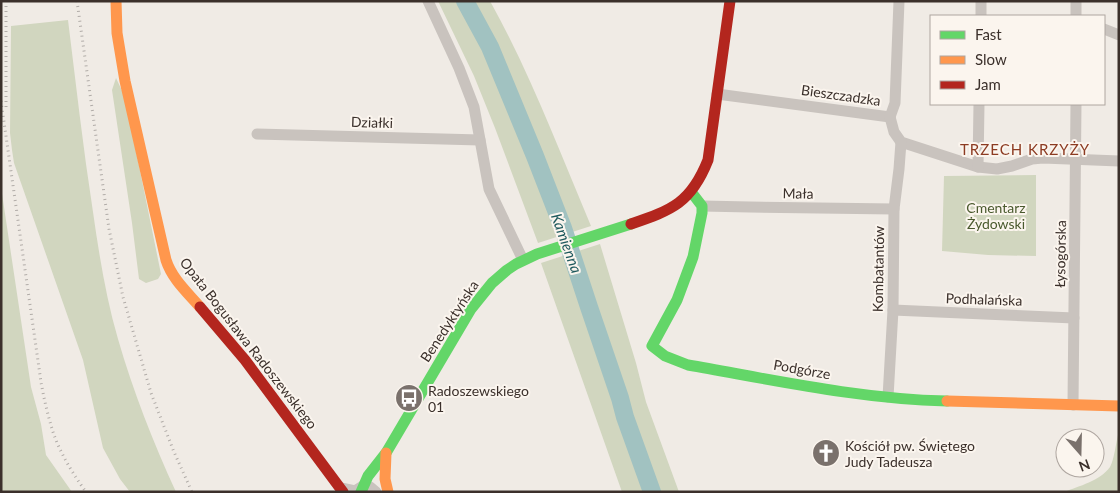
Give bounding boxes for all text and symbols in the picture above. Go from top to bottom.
legend [930,15,1105,105]
text: Fast [975,25,1002,43]
text: Slow [975,50,1007,68]
text: Jam [975,75,1001,93]
street label: Bieszczadzka [800,81,882,109]
street label: Działki [351,113,393,131]
district label: TRZECH KRZYŻY [960,140,1090,158]
street label: Mała [782,184,814,202]
park label: Cmentarz Żydowski [966,199,1026,232]
water label: Kamienna [548,211,586,276]
street label: Łysogórska [1051,220,1069,288]
street label: Kombatantów [869,226,887,312]
street label: Opata Bogusława Radoszewskiego [177,254,321,432]
street label: Benedyktyńska [416,277,482,365]
street label: Podhalańska [945,289,1023,309]
street label: Podgórze [772,356,832,382]
place label: Radoszewskiego 01 [428,382,529,415]
bus stop icon: Radoszewskiego 01 [394,383,424,413]
north arrow [1055,428,1105,478]
place label: Kościół pw. Świętego Judy Tadeusza [845,437,975,470]
church icon: Kościół pw. Świętego Judy Tadeusza [811,438,841,468]
text: N [1077,456,1093,476]

